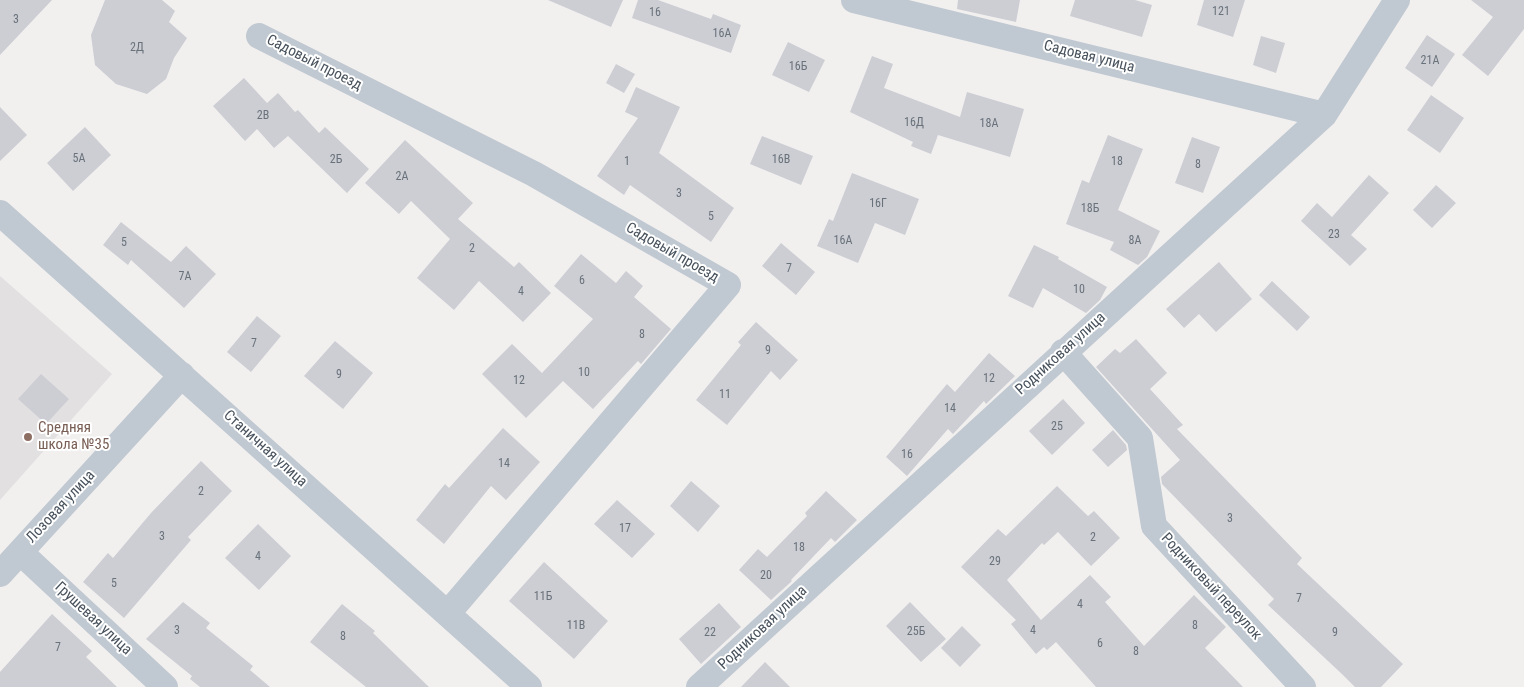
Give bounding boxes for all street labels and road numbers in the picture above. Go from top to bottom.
street label: Садовый проезд [263,31,365,95]
street label: Садовая улица [1042,37,1136,77]
street label: Садовый проезд [622,219,722,287]
street label: Родниковая улица [1012,309,1110,399]
street label: Станичная улица [220,407,310,491]
street label: Лозовая улица [23,467,99,547]
street label: Родниковый переулок [1157,530,1265,644]
street label: Грушевая улица [51,579,135,659]
street label: Родниковая улица [715,582,811,674]

